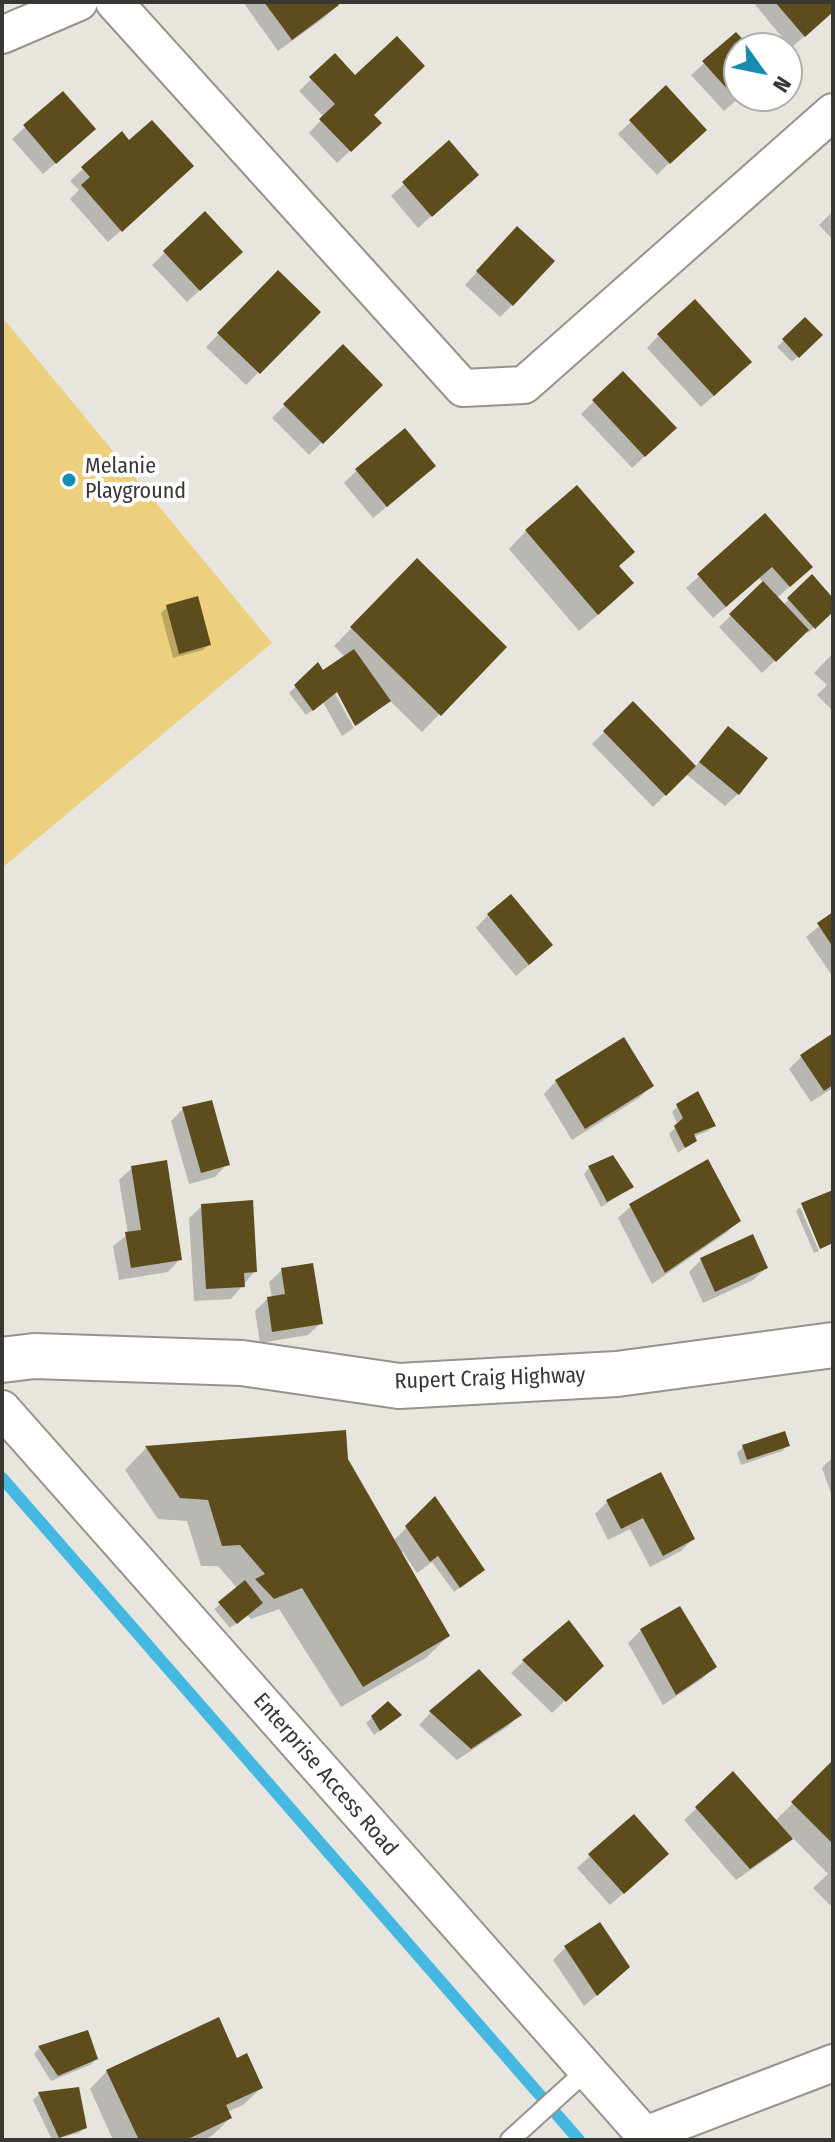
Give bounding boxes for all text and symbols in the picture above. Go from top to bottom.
north arrow [723,32,803,112]
text: N [767,71,797,97]
place label: Melanie Playground [85,454,186,506]
marker: Melanie Playground [60,471,78,489]
street label: Rupert Craig Highway [394,1362,586,1396]
street label: Enterprise Access Road [247,1688,403,1862]

